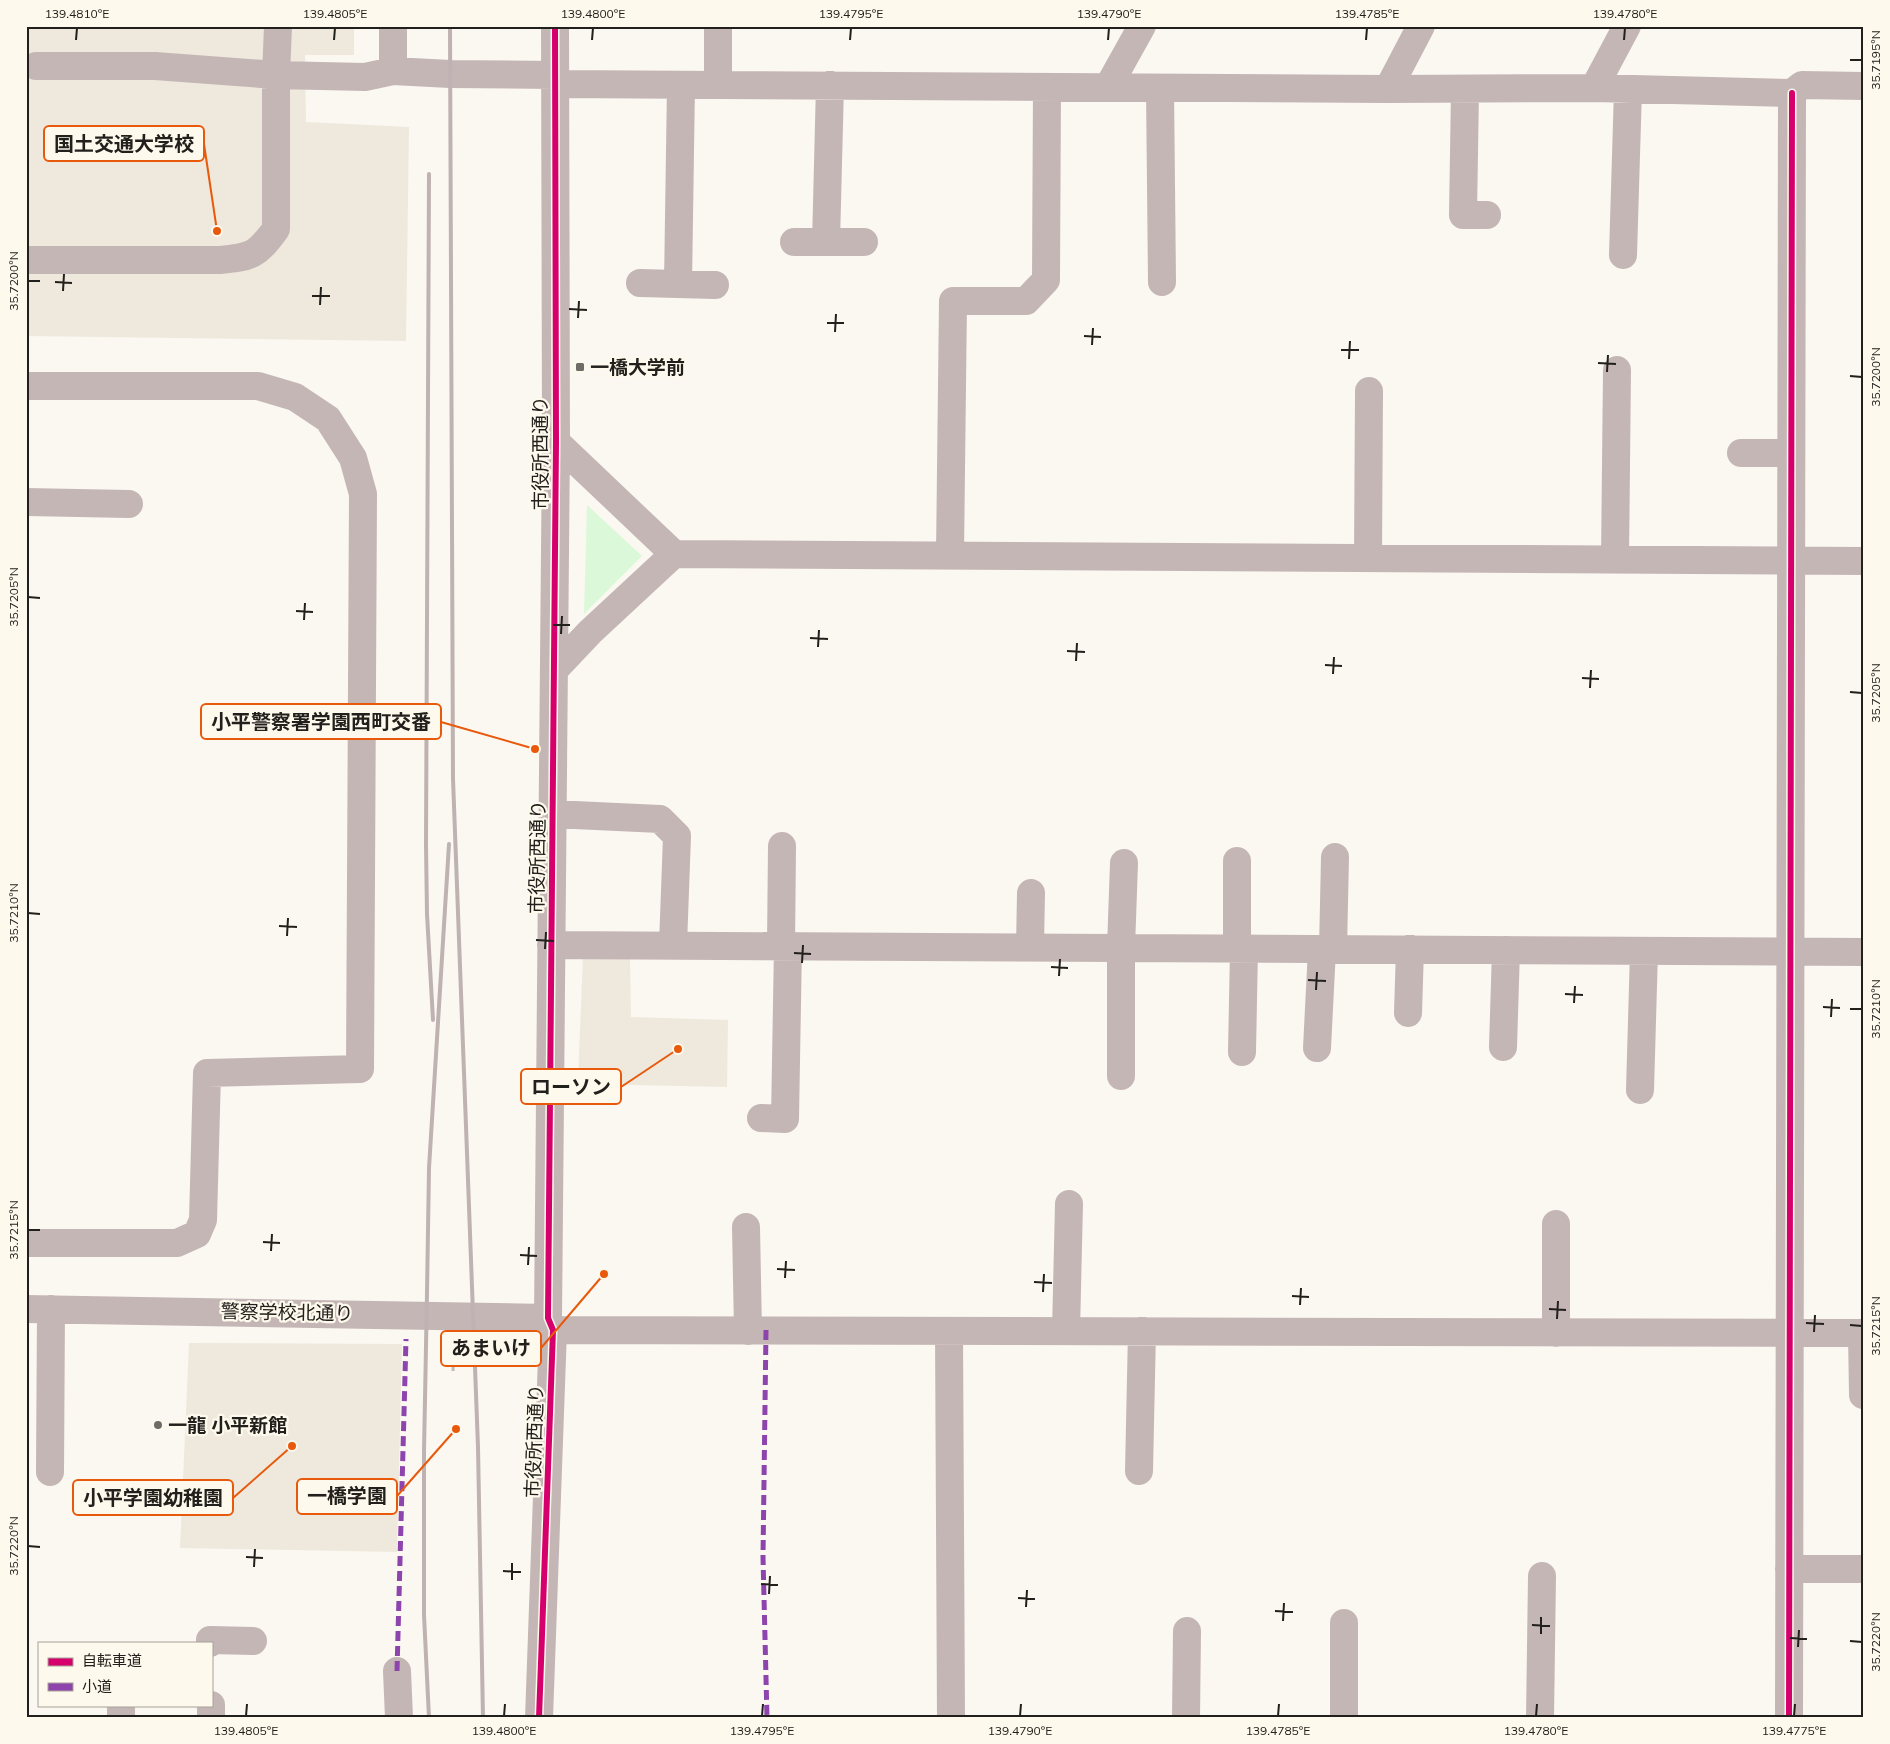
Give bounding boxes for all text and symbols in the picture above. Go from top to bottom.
text: 139.4810°E [45,6,109,21]
text: 139.4805°E [303,6,367,21]
text: 139.4800°E [561,6,625,21]
text: 139.4795°E [819,6,883,21]
text: 139.4790°E [1077,6,1141,21]
text: 139.4785°E [1335,6,1399,21]
text: 139.4780°E [1593,6,1657,21]
text: 35.7195°N [1868,30,1883,90]
callout: 国土交通大学校 [44,126,204,161]
text: 国土交通大学校 [54,131,194,156]
text: 35.7200°N [6,251,21,311]
text: 35.7200°N [1868,347,1883,407]
place label: 一橋大学前 [590,355,685,379]
marker: 一橋大学前 [574,361,586,373]
street label: 市役所西通り [528,396,552,510]
text: 35.7205°N [6,567,21,627]
text: 35.7205°N [1868,663,1883,723]
callout: 小平警察署学園西町交番 [201,704,441,739]
text: 小平警察署学園西町交番 [211,709,431,734]
street label: 市役所西通り [524,800,550,914]
text: 35.7210°N [6,883,21,943]
text: 35.7210°N [1868,979,1883,1039]
callout: ローソン [521,1069,621,1104]
text: ローソン [531,1074,611,1099]
text: 35.7215°N [6,1200,21,1260]
text: 35.7215°N [1868,1296,1883,1356]
street label: 警察学校北通り [220,1299,354,1325]
callout: あまいけ [441,1331,541,1366]
text: あまいけ [451,1335,531,1360]
street label: 市役所西通り [520,1384,548,1498]
place label: 一龍 小平新館 [168,1413,287,1437]
marker: 一龍 小平新館 [152,1419,164,1431]
callout: 一橋学園 [297,1479,397,1514]
callout: 小平学園幼稚園 [73,1480,233,1515]
text: 一橋学園 [307,1483,387,1508]
text: 小平学園幼稚園 [83,1485,223,1510]
text: 35.7220°N [6,1516,21,1576]
text: 35.7220°N [1868,1612,1883,1672]
legend [38,1642,212,1706]
text: 自転車道 [82,1651,142,1670]
text: 小道 [82,1677,112,1696]
text: 139.4805°E [214,1723,278,1738]
text: 139.4800°E [472,1723,536,1738]
text: 139.4795°E [730,1723,794,1738]
text: 139.4790°E [988,1723,1052,1738]
text: 139.4785°E [1246,1723,1310,1738]
text: 139.4780°E [1504,1723,1568,1738]
text: 139.4775°E [1762,1723,1826,1738]

